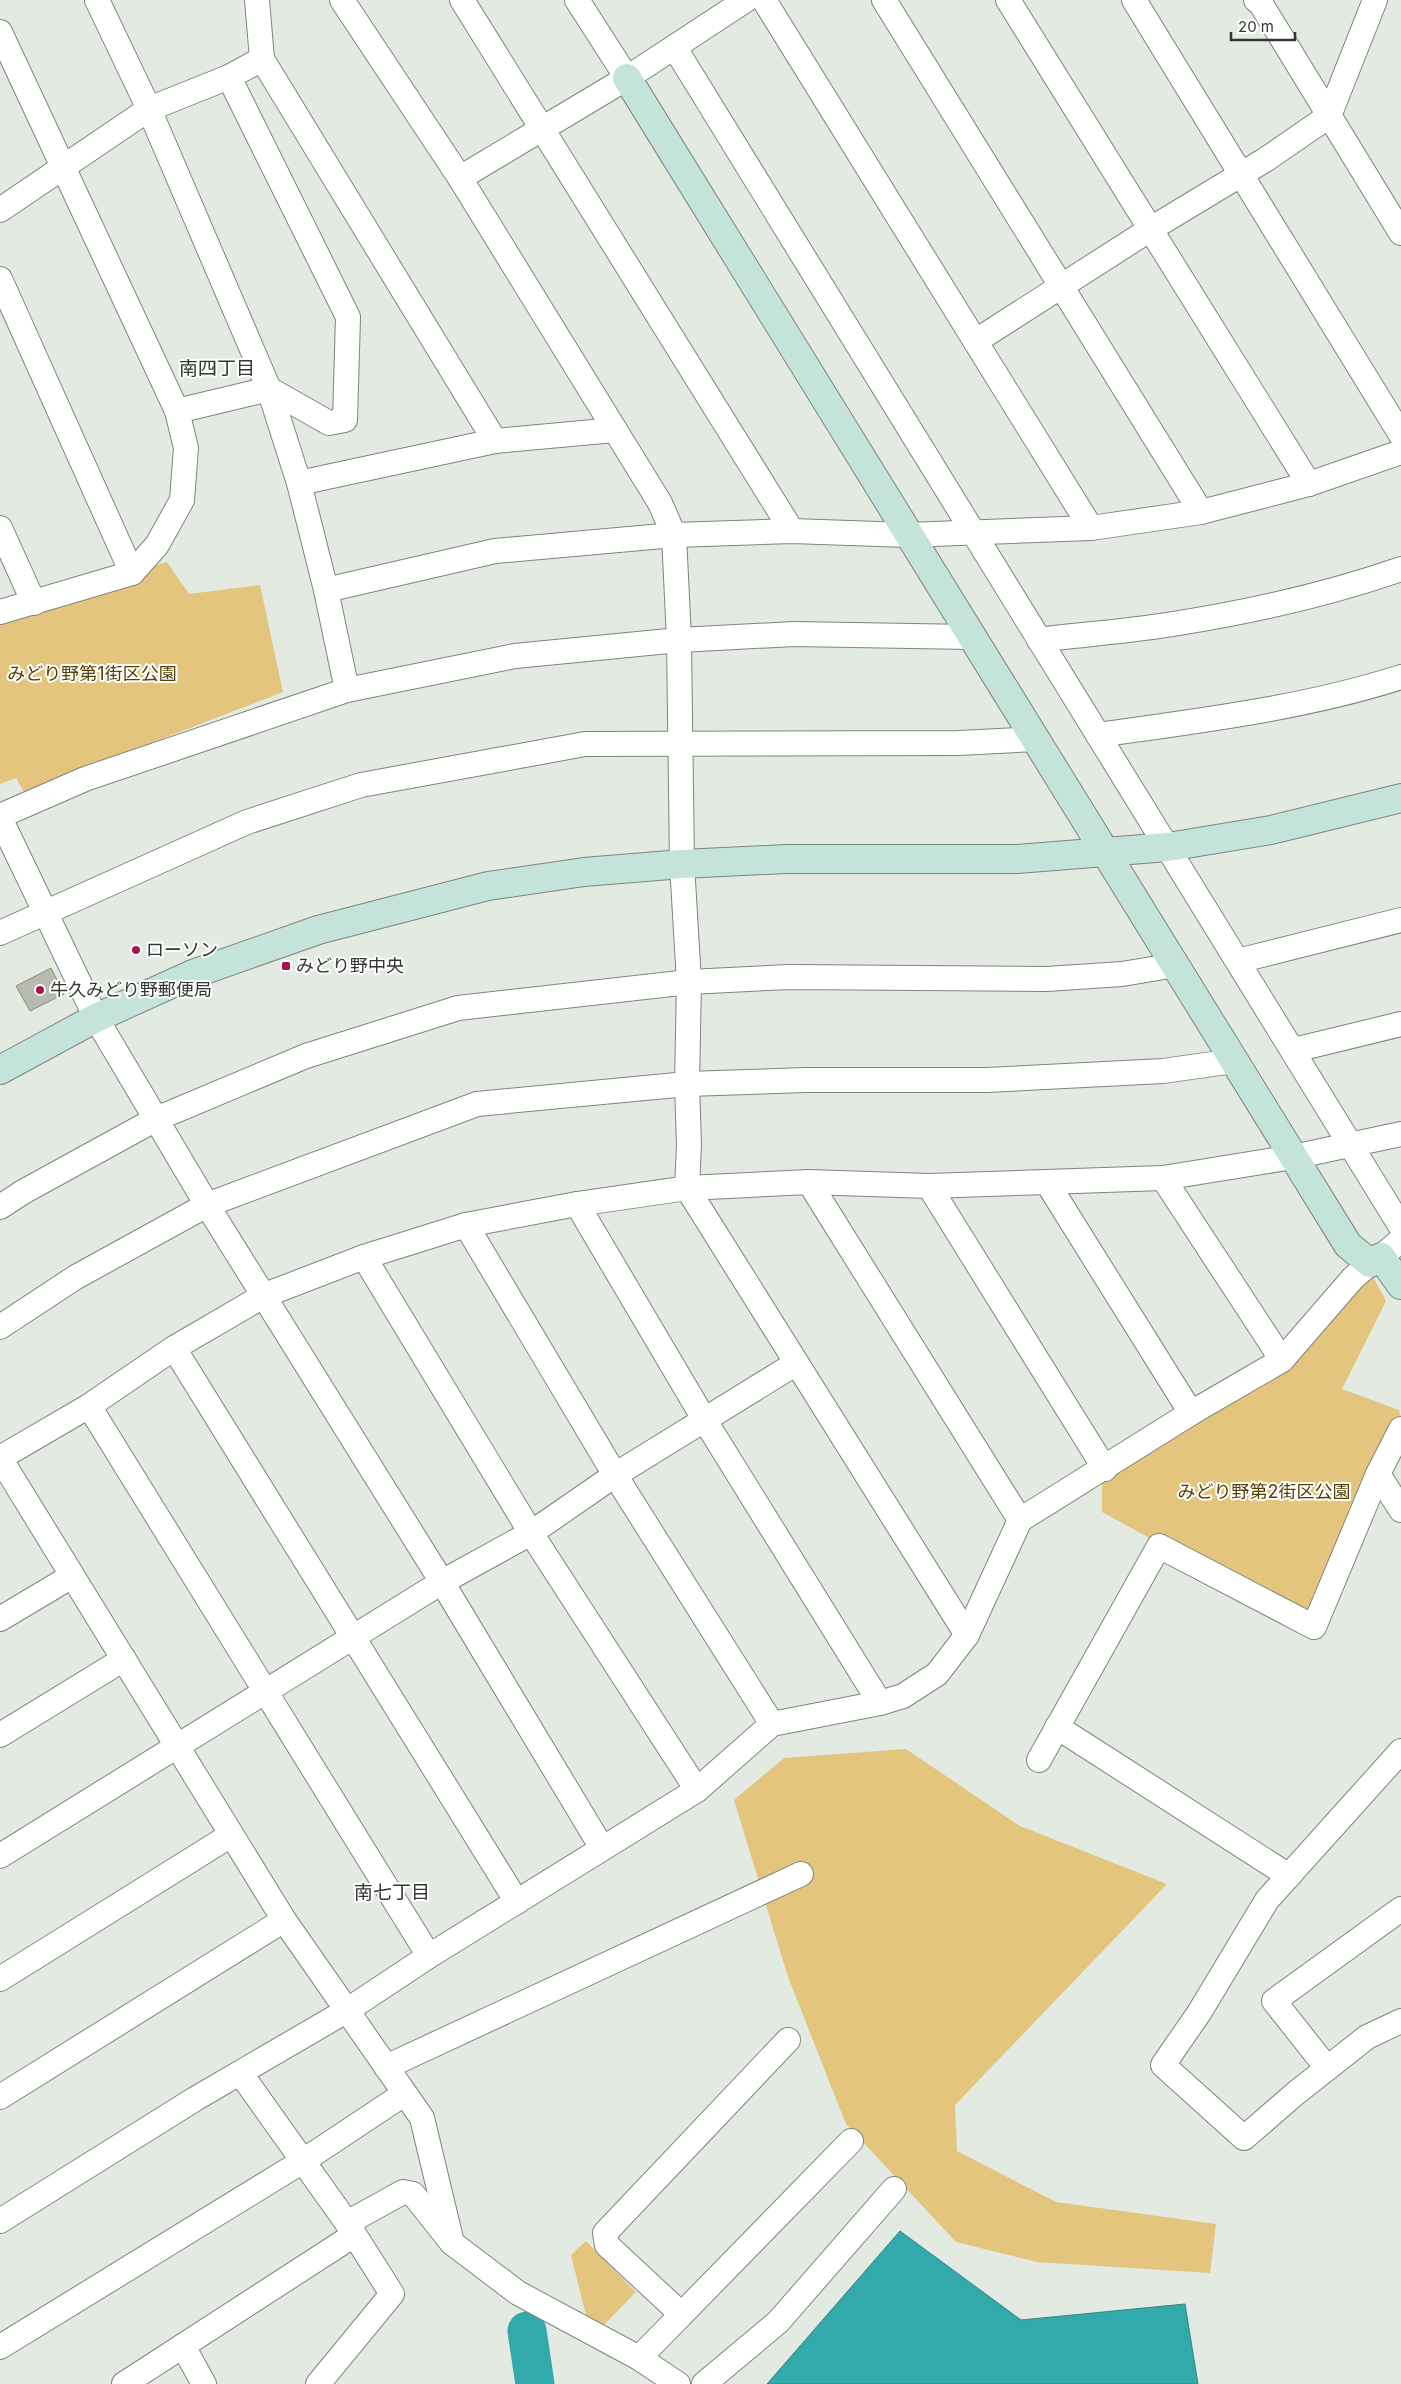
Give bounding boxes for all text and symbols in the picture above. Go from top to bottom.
scale bar [1231,10,1295,42]
text: 20 m [1238,17,1274,36]
district label: 南四丁目 [179,357,255,380]
park label: みどり野第1街区公園 [7,663,177,684]
place label: ローソン [146,939,218,960]
marker: ローソン [130,944,142,956]
place label: みどり野中央 [296,955,404,976]
marker: みどり野中央 [280,960,292,972]
place label: 牛久みどり野郵便局 [50,979,212,1000]
marker: 牛久みどり野郵便局 [34,984,46,996]
park label: みどり野第2街区公園 [1178,1481,1350,1502]
district label: 南七丁目 [354,1881,430,1904]

